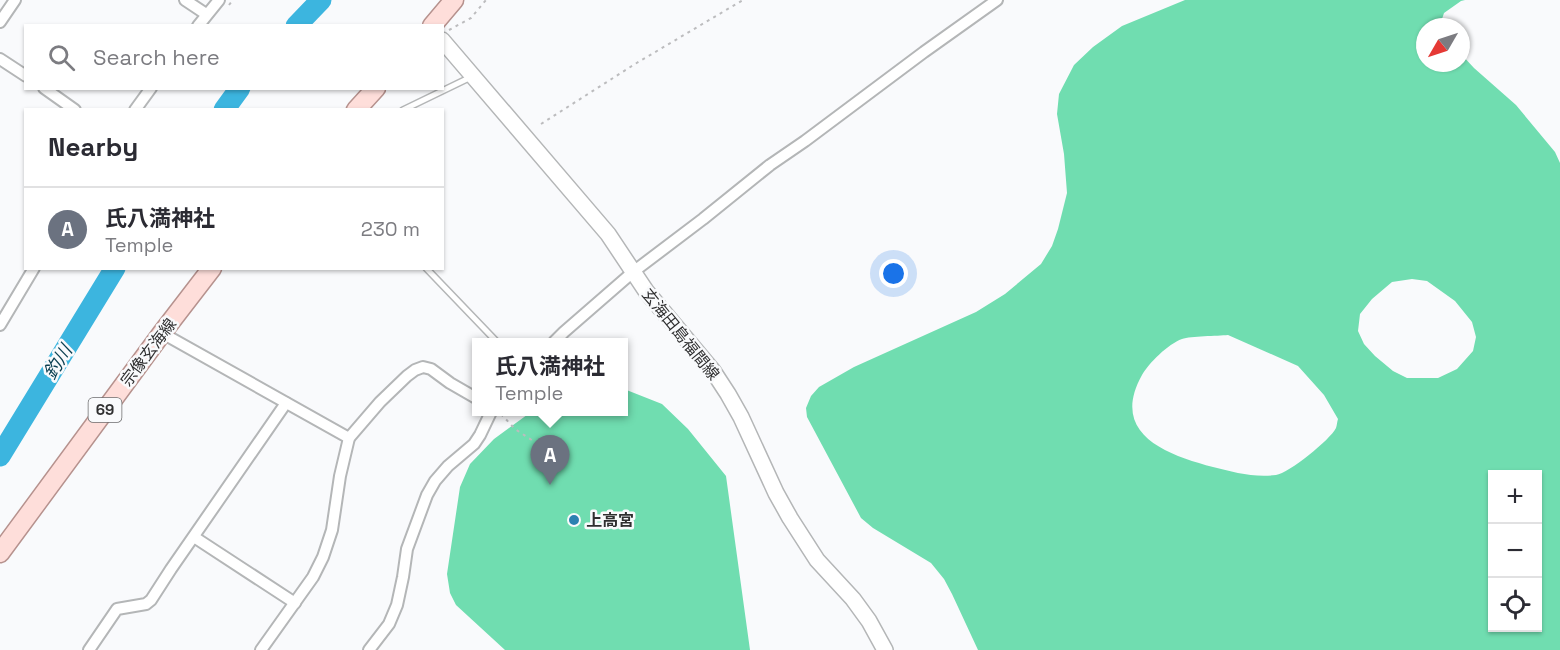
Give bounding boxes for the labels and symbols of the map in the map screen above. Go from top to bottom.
north arrow [1416,18,1470,72]
your location [879,259,908,288]
street label: 玄海田島福間線 [637,284,724,384]
street label: 宗像玄海線 [116,314,181,391]
water label: 釣川 [38,339,78,383]
road number: 69 [88,398,122,422]
pin: A [530,436,570,485]
place label: 上高宮 [586,510,634,531]
marker: 上高宮 [567,513,581,527]

